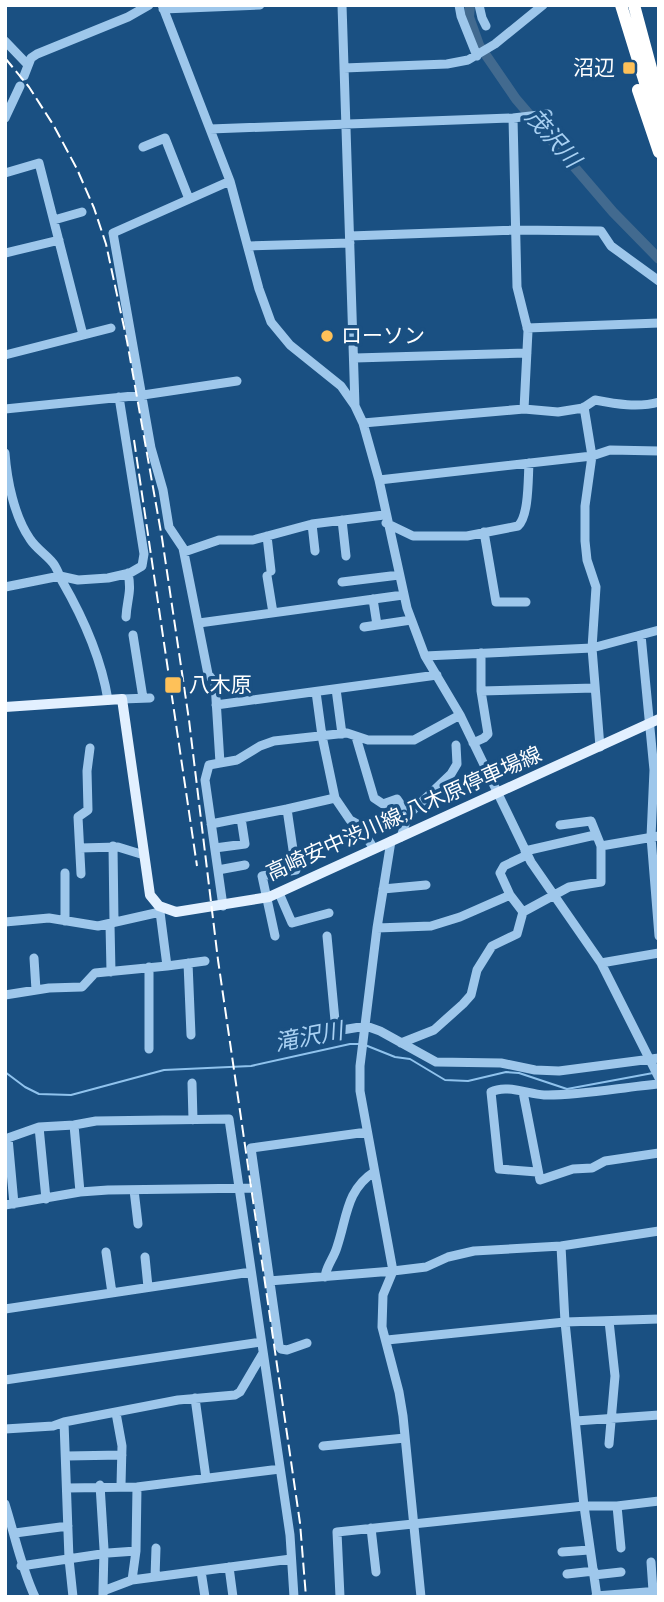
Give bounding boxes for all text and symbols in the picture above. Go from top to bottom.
place label: 沼辺 [573,57,615,79]
marker: 沼辺 [621,60,637,76]
water label: 茂沢川 [520,104,587,175]
place label: ローソン [341,326,425,347]
marker: ローソン [319,328,335,344]
place label: 八木原 [189,674,252,696]
marker: 八木原 [163,675,183,695]
street label: 高崎安中渋川線;八木原停車場線 [263,743,545,884]
water label: 滝沢川 [273,1018,348,1056]

